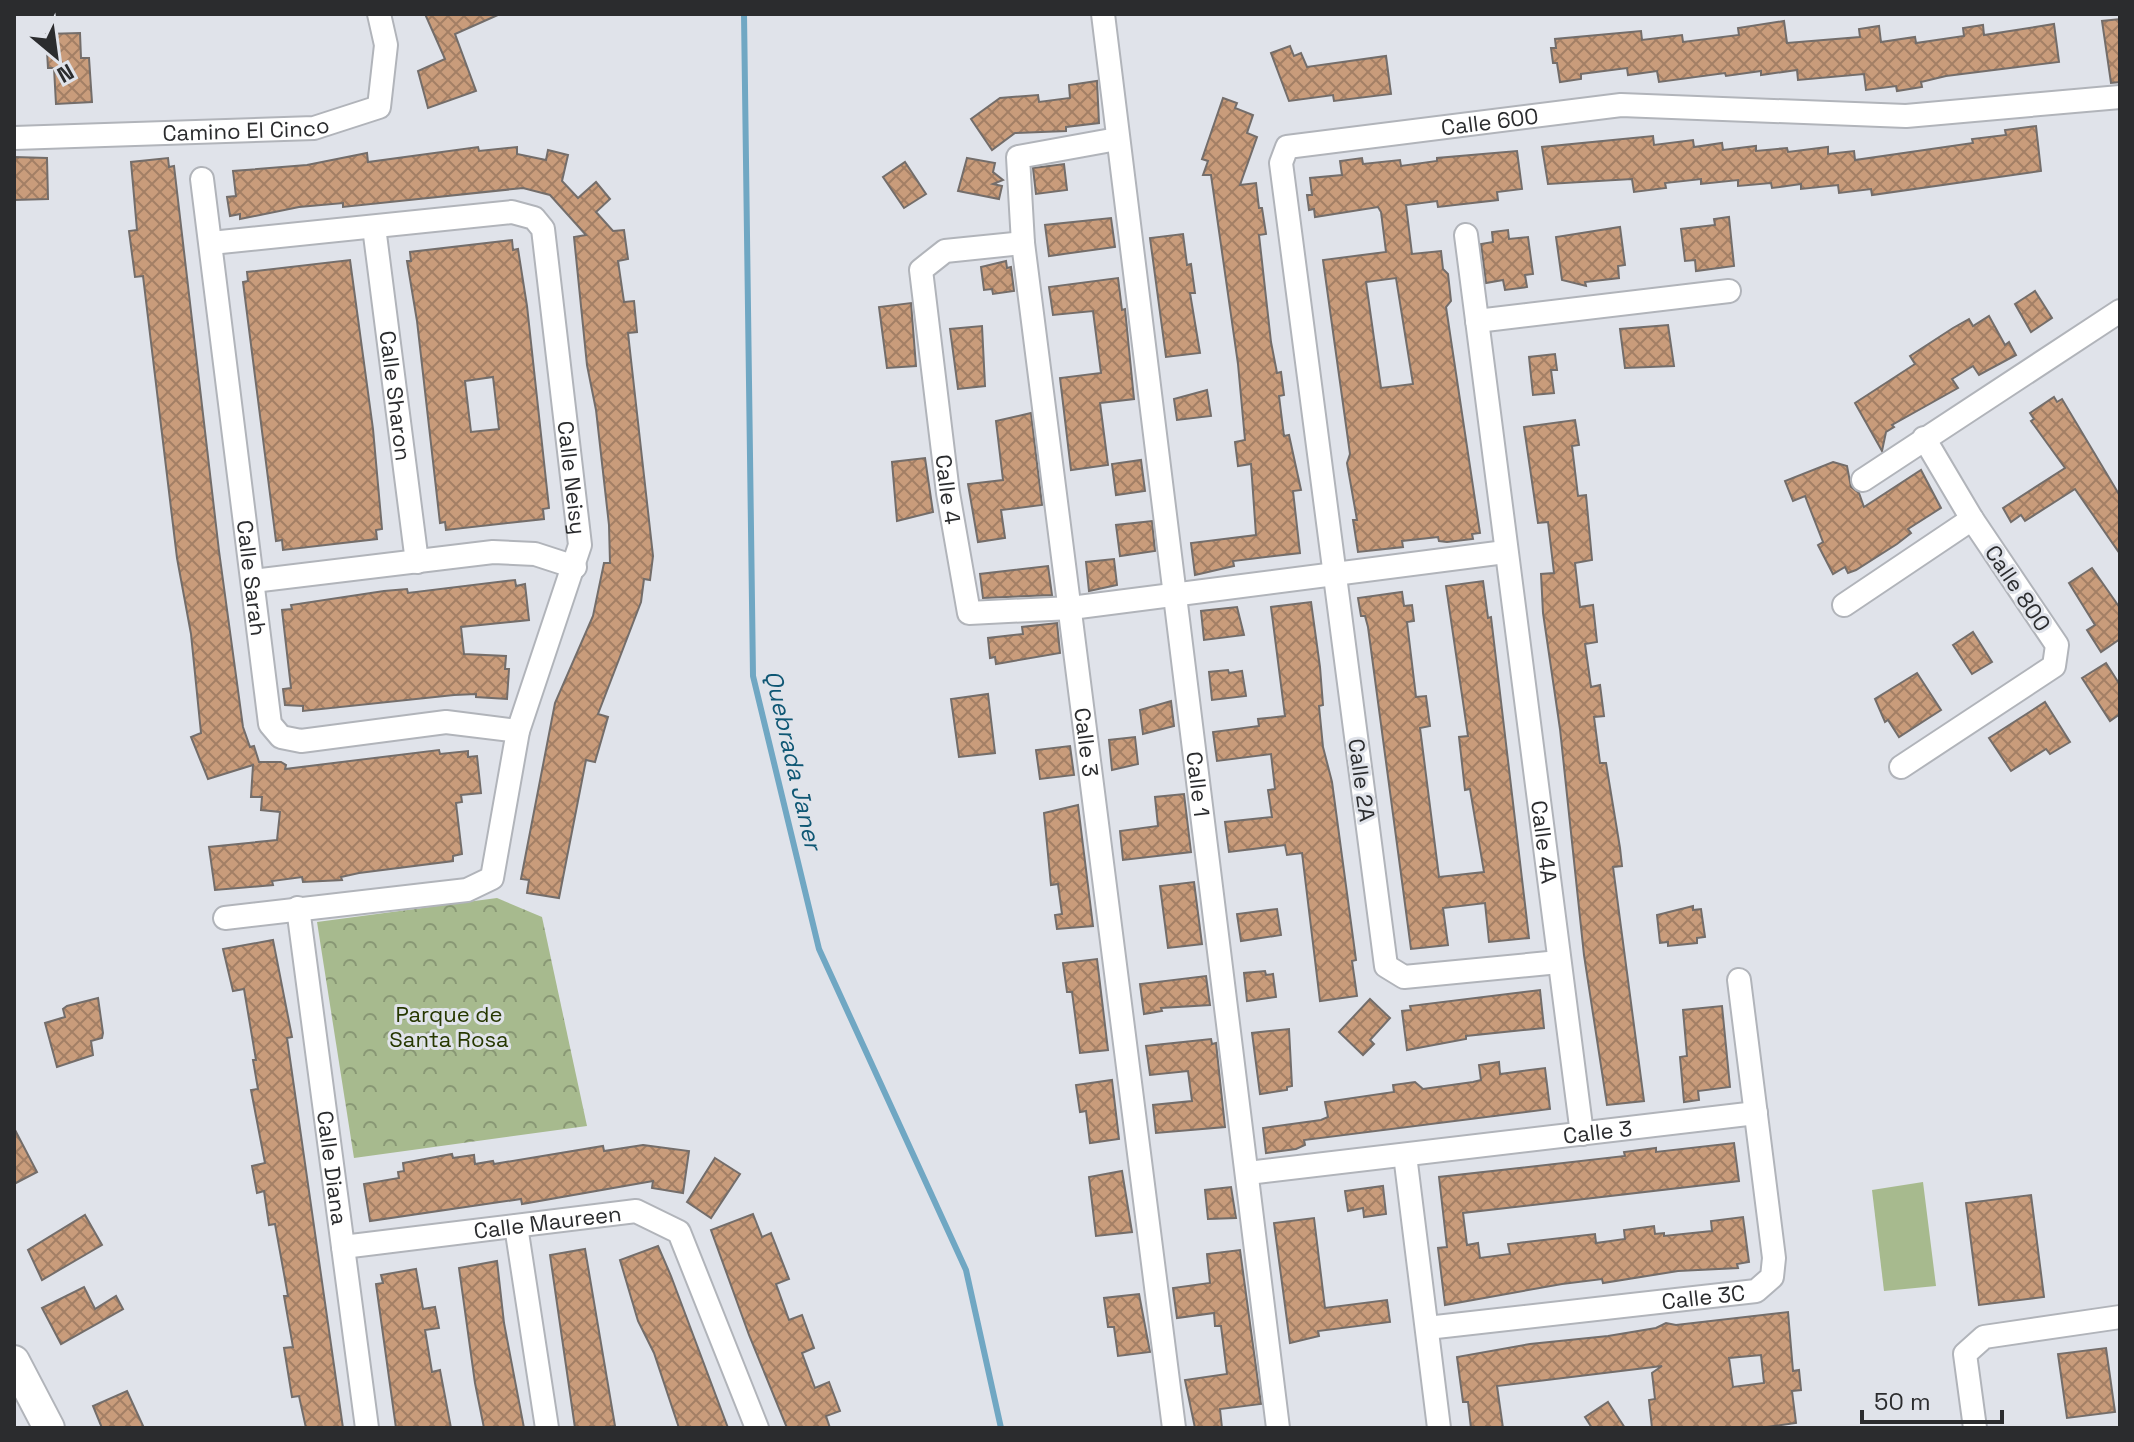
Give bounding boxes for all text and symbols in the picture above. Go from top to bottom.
north arrow [16,16,96,96]
text: N [52,58,79,89]
street label: Calle 600 [1439,102,1540,142]
street label: Camino El Cinco [162,110,333,147]
street label: Calle Sharon [373,329,418,462]
street label: Calle Neisy [552,419,593,536]
street label: Calle 4 [929,453,967,527]
street label: Calle Sarah [231,518,273,637]
street label: Calle 800 [1979,539,2057,637]
water label: Quebrada Janer [758,667,830,856]
street label: Calle 3 [1068,706,1105,778]
street label: Calle 2A [1342,737,1382,823]
street label: Calle 1 [1180,750,1216,818]
street label: Calle 4A [1525,799,1564,885]
park label: Parque de Santa Rosa [389,1000,509,1053]
street label: Calle Diana [311,1109,354,1227]
street label: Calle 3 [1561,1114,1634,1150]
street label: Calle Maureen [472,1199,623,1245]
street label: Calle 3C [1660,1278,1746,1316]
scale bar [1862,1374,2002,1424]
text: 50 m [1874,1386,1931,1417]

